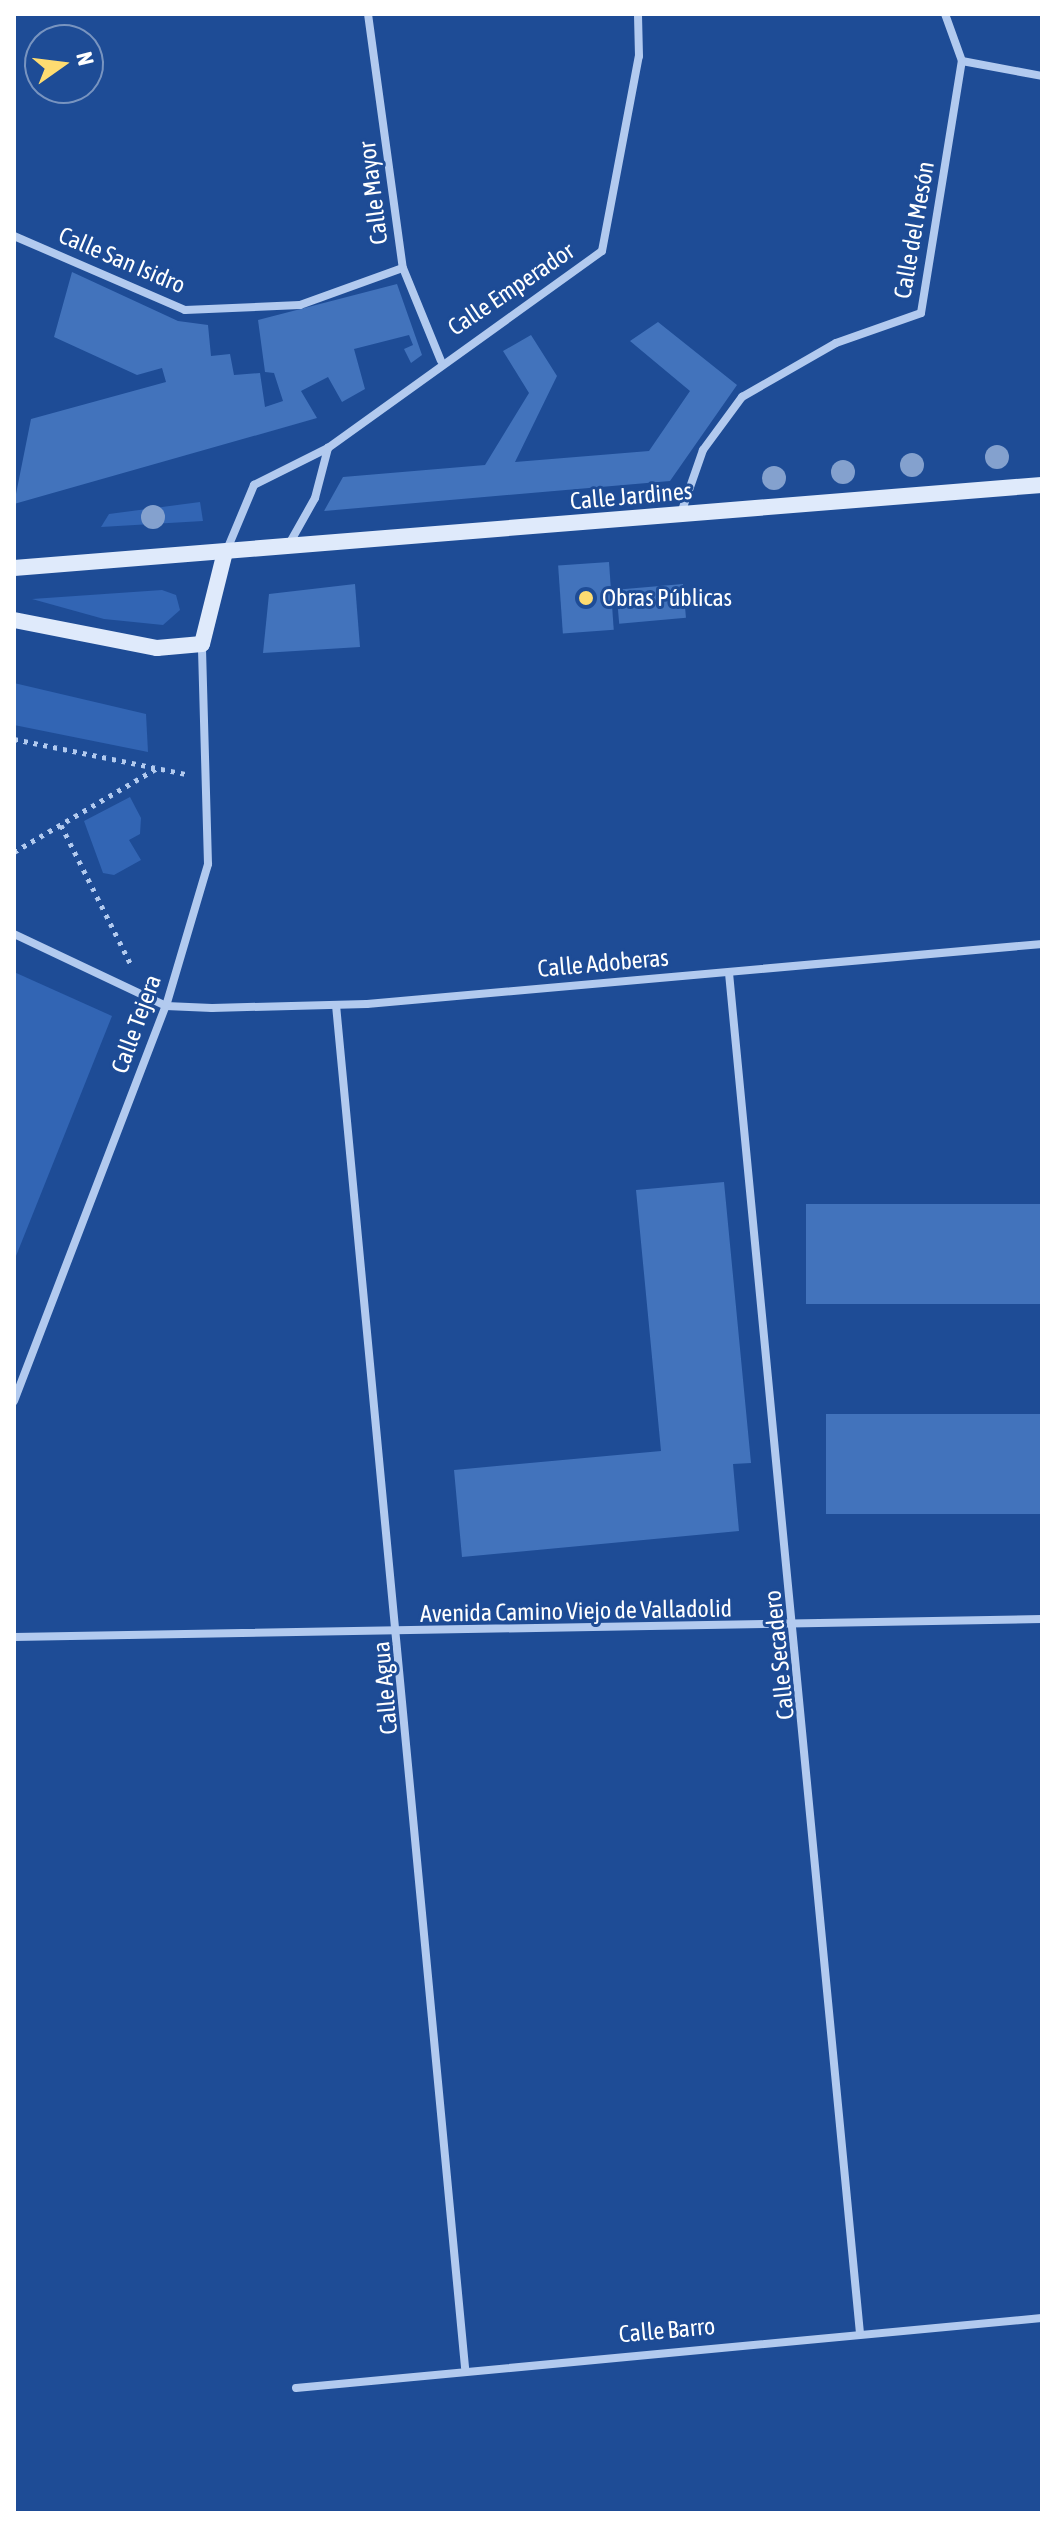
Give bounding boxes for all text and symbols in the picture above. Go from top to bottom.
north arrow [24,24,104,104]
text: N [71,49,100,68]
street label: Calle Mayor [352,140,394,246]
street label: Calle del Mesón [888,159,940,301]
street label: Calle San Isidro [54,220,190,300]
street label: Calle Emperador [442,236,580,342]
street label: Calle Jardines [569,476,693,516]
place label: Obras Públicas [602,584,732,612]
marker: Obras Públicas [577,589,595,607]
street label: Calle Adoberas [536,943,670,983]
street label: Calle Tejera [105,971,167,1077]
street label: Calle Secadero [758,1589,800,1721]
street label: Avenida Camino Viejo de Valladolid [420,1594,732,1628]
street label: Calle Agua [367,1640,403,1736]
street label: Calle Barro [618,2311,716,2349]

